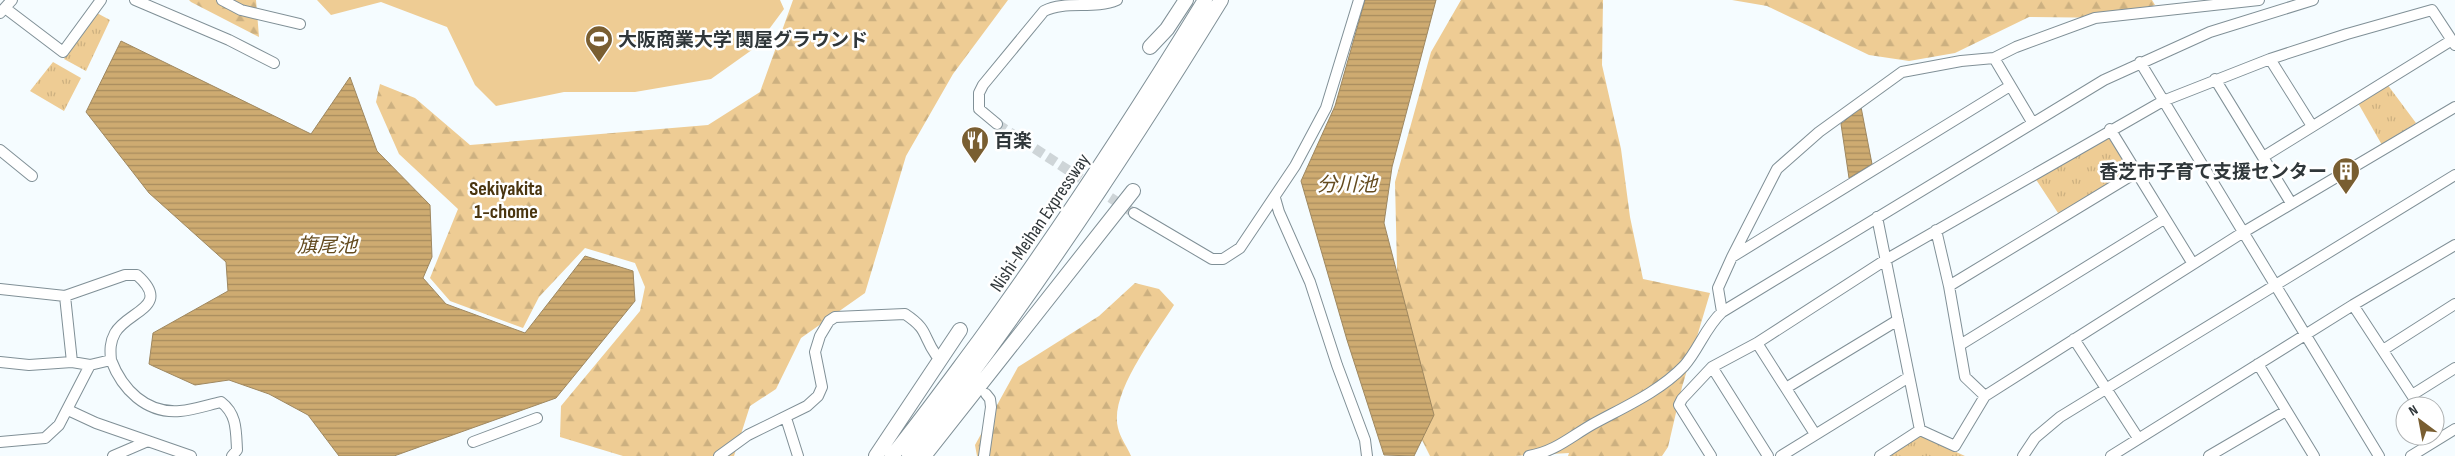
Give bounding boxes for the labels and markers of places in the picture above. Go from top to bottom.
sports icon: 大阪商業大学 関屋グラウンド [584,24,614,63]
place label: 大阪商業大学 関屋グラウンド [618,29,868,52]
restaurant icon: 百楽 [960,125,990,164]
place label: 百楽 [994,130,1032,153]
building icon: 香芝市子育て支援センター [2331,156,2361,195]
place label: 香芝市子育て支援センター [2099,161,2327,184]

